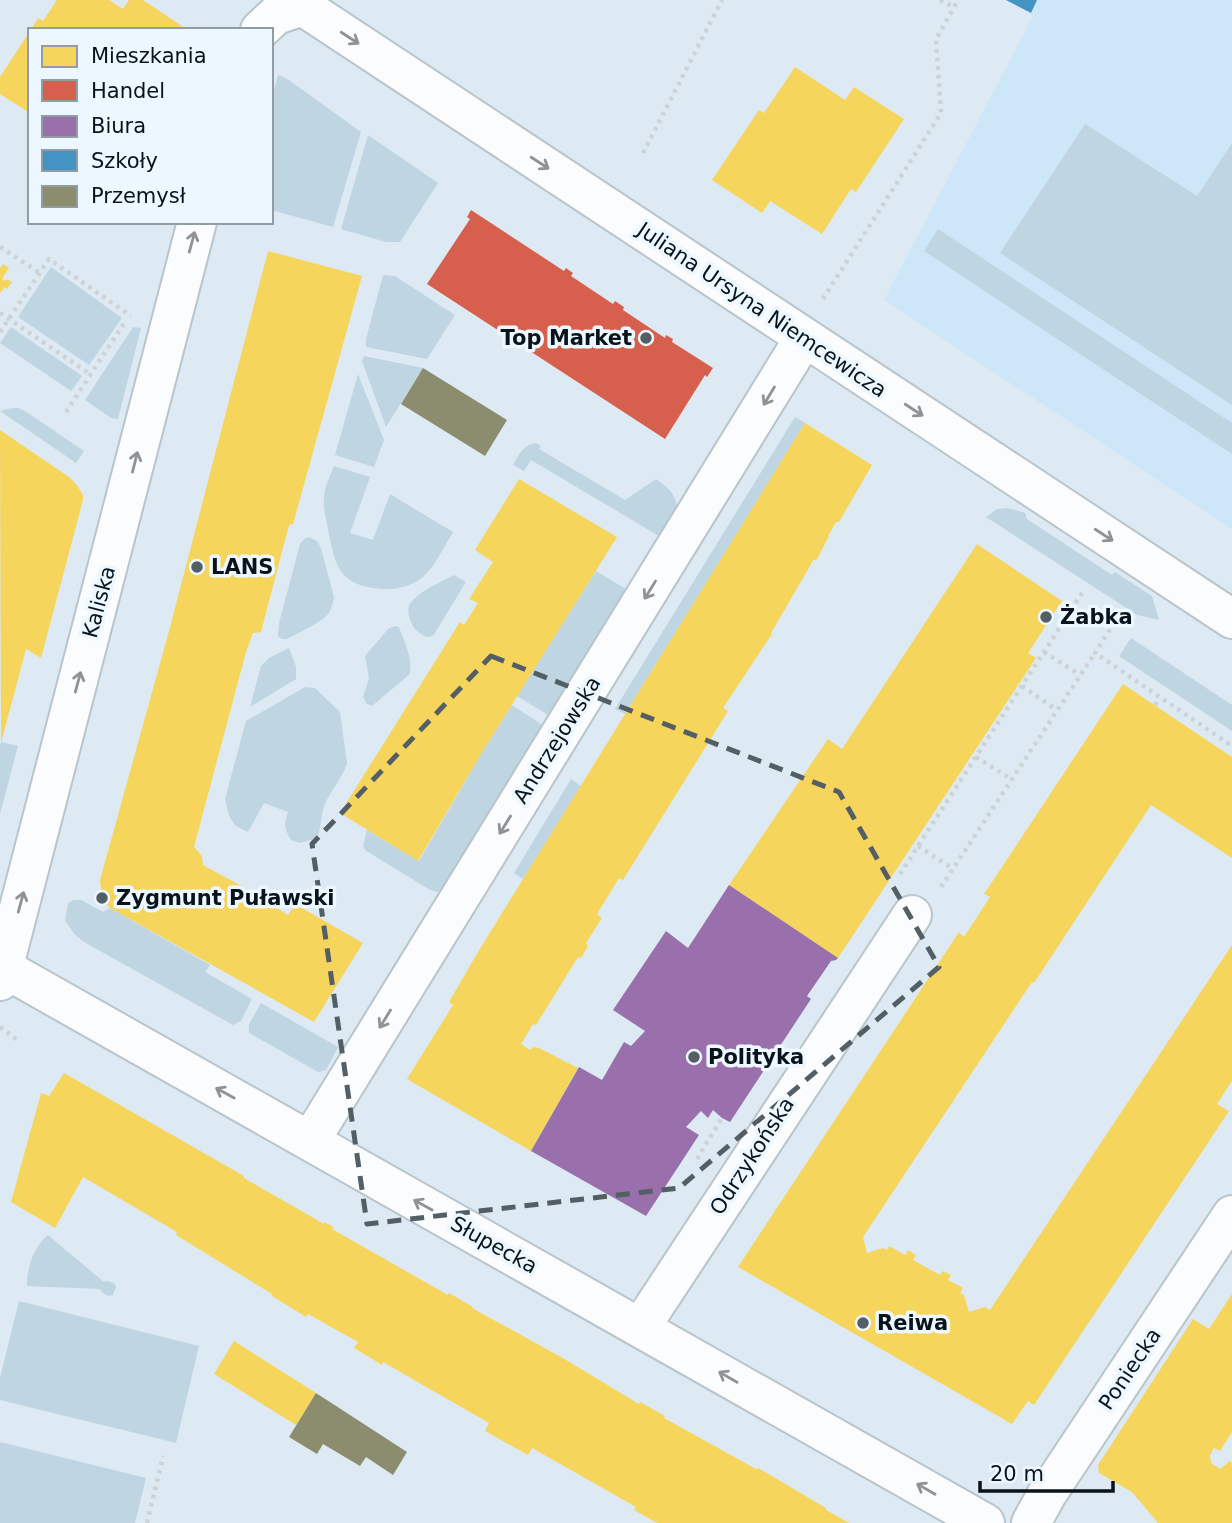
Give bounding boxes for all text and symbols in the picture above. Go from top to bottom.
legend [28,28,273,224]
one-way arrow [340,30,359,45]
text: Mieszkania [91,44,207,68]
text: Handel [91,79,165,103]
text: Biura [91,114,146,138]
text: Szkoły [91,149,158,173]
one-way arrow [530,156,549,170]
text: Przemysł [91,184,186,208]
street label: Juliana Ursyna Niemcewicza [631,216,891,402]
one-way arrow [186,231,199,253]
place label: Top Market [501,326,632,350]
marker: Top Market [638,330,654,346]
one-way arrow [761,386,776,405]
one-way arrow [903,404,923,418]
one-way arrow [129,451,142,474]
one-way arrow [1094,528,1113,542]
place label: LANS [211,555,273,579]
marker: LANS [189,559,205,575]
street label: Kaliska [78,563,120,641]
one-way arrow [642,580,657,599]
place label: Żabka [1060,604,1133,629]
marker: Żabka [1038,609,1054,625]
one-way arrow [72,671,85,694]
street label: Andrzejowska [508,672,606,808]
one-way arrow [497,815,511,835]
place label: Zygmunt Puławski [116,886,334,910]
marker: Zygmunt Puławski [94,890,110,906]
one-way arrow [15,891,28,914]
one-way arrow [378,1009,393,1028]
place label: Polityka [708,1045,804,1069]
marker: Polityka [686,1049,702,1065]
one-way arrow [215,1086,236,1099]
street label: Odrzykońska [705,1093,799,1219]
one-way arrow [413,1198,434,1211]
street label: Słupecka [447,1211,541,1279]
place label: Reiwa [877,1311,948,1335]
marker: Reiwa [855,1315,871,1331]
street label: Poniecka [1094,1324,1166,1414]
one-way arrow [718,1370,738,1384]
scale bar [980,1450,1113,1494]
text: 20 m [990,1462,1044,1486]
one-way arrow [916,1482,936,1496]

